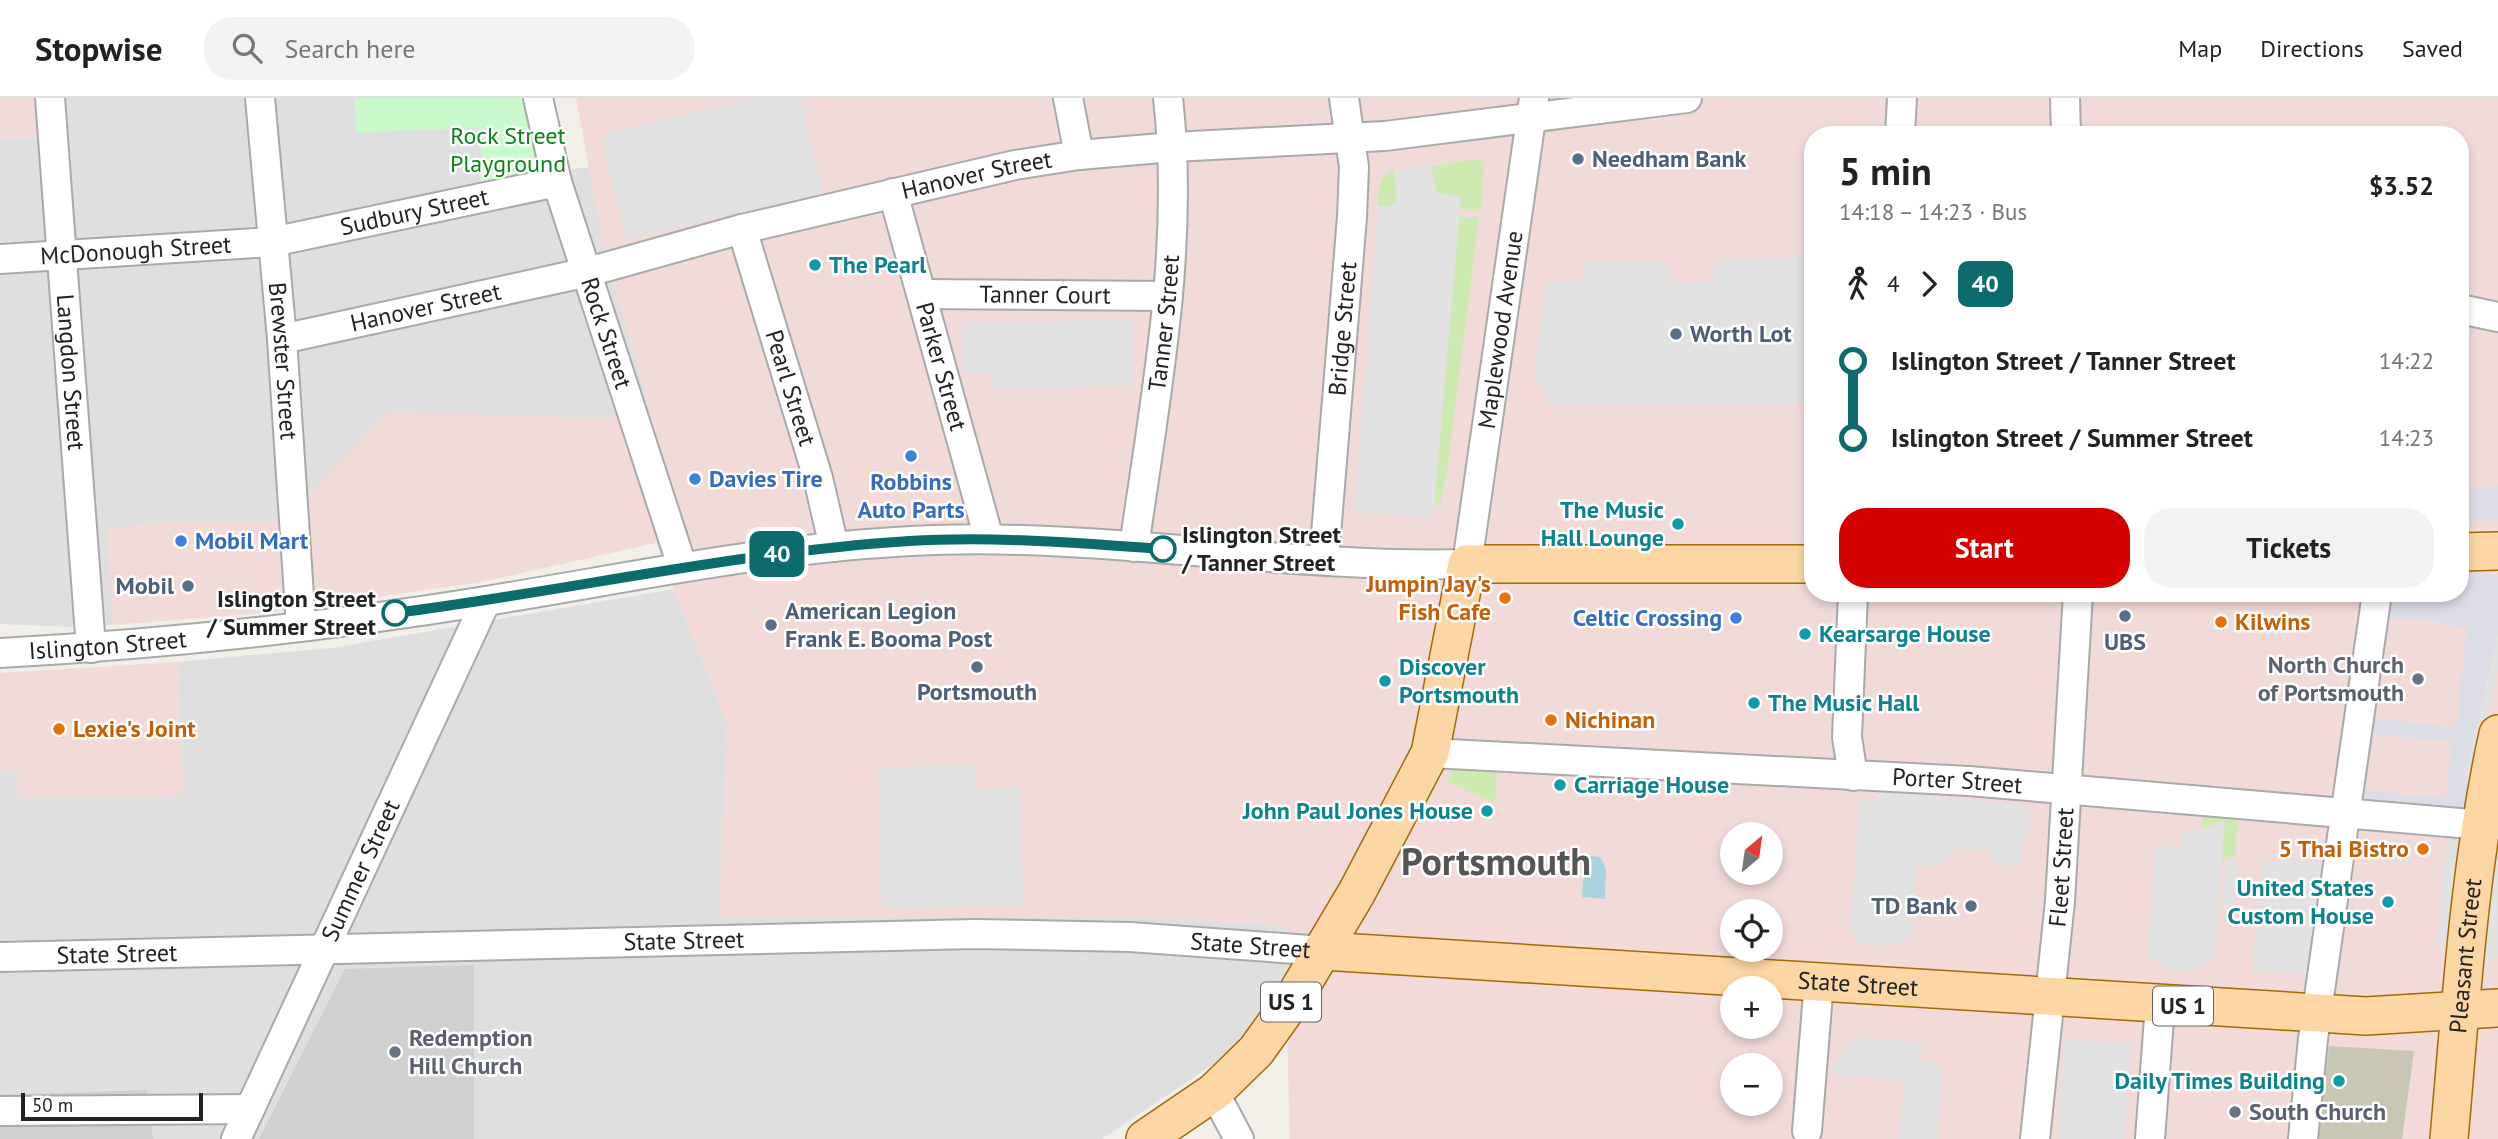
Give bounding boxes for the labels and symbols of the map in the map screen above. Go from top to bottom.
park label: Rock Street Playground [450,120,566,179]
street label: Hanover Street [898,143,1054,206]
place label: Needham Bank [1592,143,1747,174]
marker: Needham Bank [1570,151,1586,167]
street label: Sudbury Street [337,181,491,242]
street label: McDonough Street [39,229,232,271]
street label: Maplewood Avenue [1471,229,1530,431]
place label: The Pearl [829,249,927,280]
street label: Tanner Street [1141,254,1186,393]
marker: The Pearl [807,257,823,273]
street label: Bridge Street [1321,260,1363,397]
street label: Rock Street [574,273,639,393]
street label: Hanover Street [347,276,504,339]
street label: Tanner Court [979,278,1111,311]
street label: Brewster Street [262,281,305,441]
street label: Langdon Street [50,293,92,451]
street label: Parker Street [909,299,974,434]
place label: Worth Lot [1690,318,1792,349]
street label: Pearl Street [759,326,823,449]
marker: Worth Lot [1668,326,1684,342]
marker: Robbins Auto Parts [903,448,919,464]
place label: Davies Tire [709,463,823,494]
place label: Robbins Auto Parts [857,466,965,525]
marker: Davies Tire [687,471,703,487]
place label: The Music Hall Lounge [1541,494,1664,553]
marker: The Music Hall Lounge [1670,516,1686,532]
place label: Islington Street / Tanner Street [1181,519,1342,578]
place label: Mobil Mart [195,525,309,556]
line badge: 40 [746,531,808,577]
marker: Mobil Mart [173,533,189,549]
marker: Islington Street / Tanner Street [1150,536,1176,562]
place label: Jumpin Jay's Fish Cafe [1365,568,1491,627]
place label: Mobil [116,570,175,601]
marker: Mobil [180,578,196,594]
place label: Islington Street / Summer Street [206,583,377,642]
marker: Jumpin Jay's Fish Cafe [1497,590,1513,606]
place label: American Legion Frank E. Booma Post [785,595,993,654]
marker: Islington Street / Summer Street [382,600,408,626]
place label: Celtic Crossing [1573,602,1722,633]
place label: Kilwins [2235,606,2310,637]
marker: UBS [2117,608,2133,624]
marker: Celtic Crossing [1728,610,1744,626]
marker: Kilwins [2213,614,2229,630]
marker: American Legion Frank E. Booma Post [763,617,779,633]
place label: Kearsarge House [1819,618,1991,649]
street label: Islington Street [28,623,188,666]
marker: Kearsarge House [1797,626,1813,642]
place label: UBS [2104,626,2146,657]
place label: North Church of Portsmouth [2258,649,2404,708]
place label: Discover Portsmouth [1399,651,1519,710]
marker: Portsmouth [969,659,985,675]
marker: North Church of Portsmouth [2410,671,2426,687]
marker: Discover Portsmouth [1377,673,1393,689]
place label: Portsmouth [917,676,1037,707]
place label: The Music Hall [1768,687,1920,718]
marker: The Music Hall [1746,695,1762,711]
place label: Nichinan [1565,704,1655,735]
marker: Nichinan [1543,712,1559,728]
place label: Lexie's Joint [73,713,196,744]
marker: Lexie's Joint [51,721,67,737]
street label: Porter Street [1891,761,2024,801]
place label: Carriage House [1574,769,1729,800]
marker: Carriage House [1552,777,1568,793]
street label: Summer Street [314,795,407,946]
place label: John Paul Jones House [1242,795,1473,826]
marker: John Paul Jones House [1479,803,1495,819]
street label: Fleet Street [2041,807,2080,928]
north arrow [1720,822,1783,886]
place label: 5 Thai Bistro [2279,833,2409,864]
district label: Portsmouth [1401,836,1591,885]
marker: 5 Thai Bistro [2415,841,2431,857]
place label: United States Custom House [2228,872,2374,931]
street label: Pleasant Street [2442,876,2489,1034]
place label: TD Bank [1871,890,1957,921]
marker: United States Custom House [2380,894,2396,910]
marker: TD Bank [1963,898,1979,914]
street label: State Street [623,923,744,957]
street label: State Street [1189,925,1312,965]
street label: State Street [56,937,178,971]
street label: State Street [1797,965,1919,1003]
road number: US 1 [1261,982,1321,1021]
road number: US 1 [2153,986,2213,1026]
place label: Redemption Hill Church [409,1022,533,1081]
marker: Redemption Hill Church [387,1044,403,1060]
place label: Daily Times Building [2114,1065,2325,1096]
marker: Daily Times Building [2331,1073,2347,1089]
scale bar [21,1090,203,1122]
place label: South Church [2249,1096,2386,1127]
marker: South Church [2227,1104,2243,1120]

